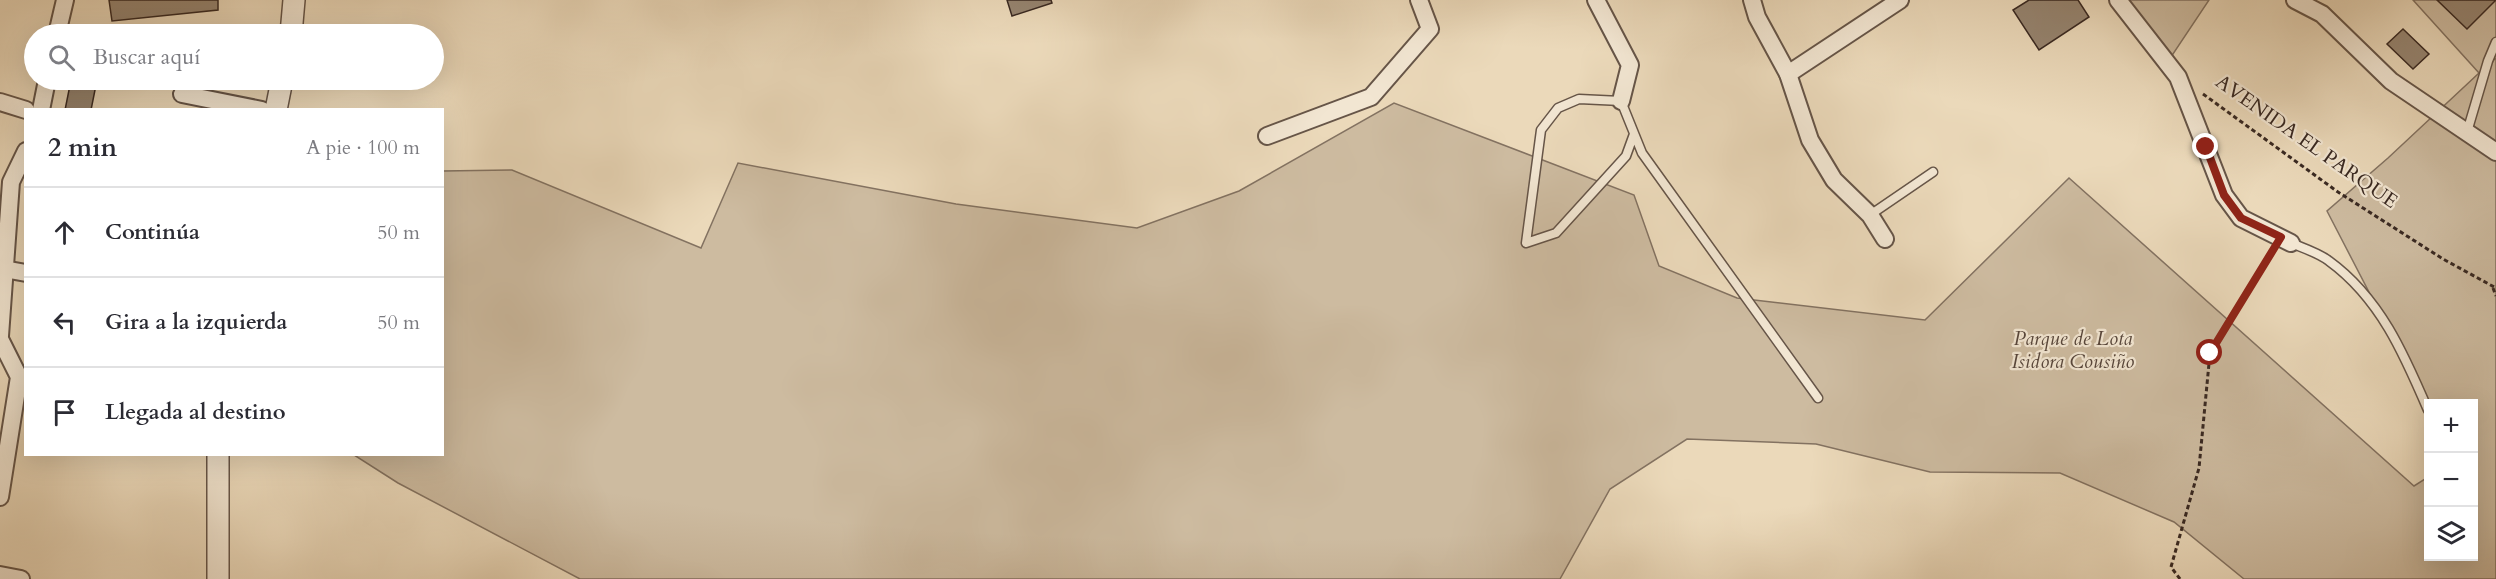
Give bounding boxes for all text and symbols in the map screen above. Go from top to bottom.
search box [24,24,444,90]
icon: search [45,41,78,74]
text: Buscar aquí [93,42,200,72]
street label: AVENIDA EL PARQUE [2210,68,2403,215]
text: 2 min [48,130,117,165]
route end [2192,133,2218,159]
text: A pie · 100 m [306,134,420,161]
icon: ahead [48,216,81,249]
text: Continúa [105,217,200,247]
text: 50 m [377,219,420,246]
icon: left [48,306,81,339]
text: Gira a la izquierda [105,307,288,337]
text: 50 m [377,309,420,336]
park label: Parque de Lota Isidora Cousiño [2012,325,2134,375]
route start [2196,339,2222,365]
icon: arrive [48,396,81,429]
text: Llegada al destino [105,397,286,427]
map controls [2424,399,2478,561]
button: + [2424,399,2478,453]
button: − [2424,453,2478,507]
button: layers [2424,507,2478,561]

